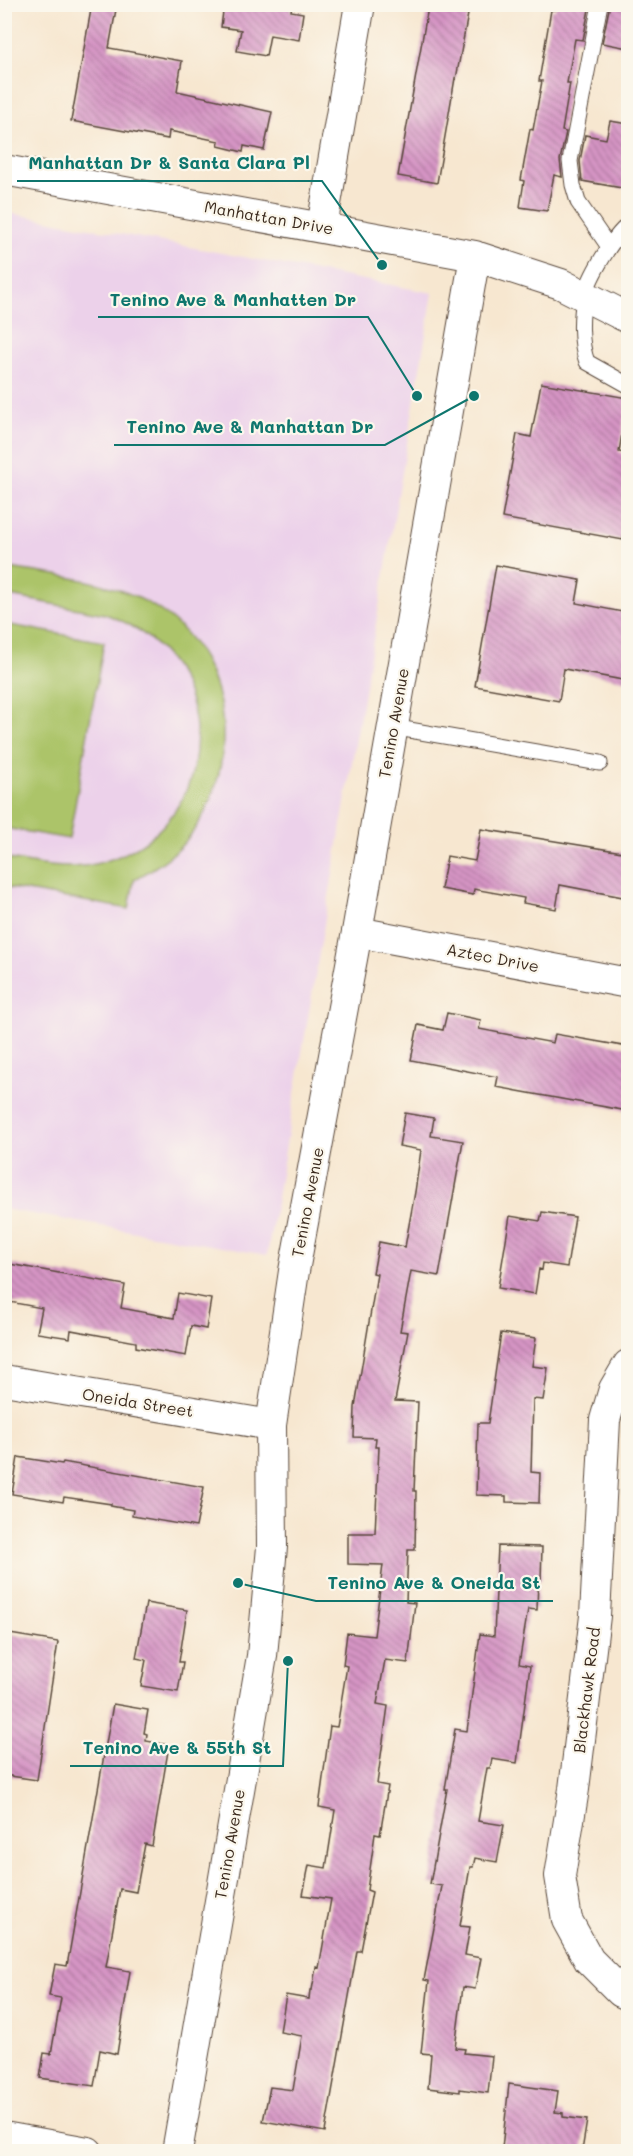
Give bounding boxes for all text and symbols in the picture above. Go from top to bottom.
callout: Manhattan Dr & Santa Clara Pl [17,145,322,181]
text: Manhattan Dr & Santa Clara Pl [28,150,310,174]
street label: Manhattan Drive [203,195,335,239]
callout: Tenino Ave & Manhatten Dr [98,281,368,317]
text: Tenino Ave & Manhatten Dr [110,287,356,311]
callout: Tenino Ave & Manhattan Dr [114,409,385,445]
text: Tenino Ave & Manhattan Dr [127,414,373,438]
street label: Tenino Avenue [373,666,413,780]
street label: Aztec Drive [445,938,541,976]
street label: Tenino Avenue [286,1145,328,1259]
street label: Oneida Street [81,1383,195,1421]
callout: Tenino Ave & Oneida St [316,1565,553,1601]
text: Tenino Ave & Oneida St [327,1570,541,1594]
street label: Blackhawk Road [568,1626,604,1754]
callout: Tenino Ave & 55th St [70,1730,283,1766]
text: Tenino Ave & 55th St [83,1735,271,1759]
street label: Tenino Avenue [209,1787,249,1901]

